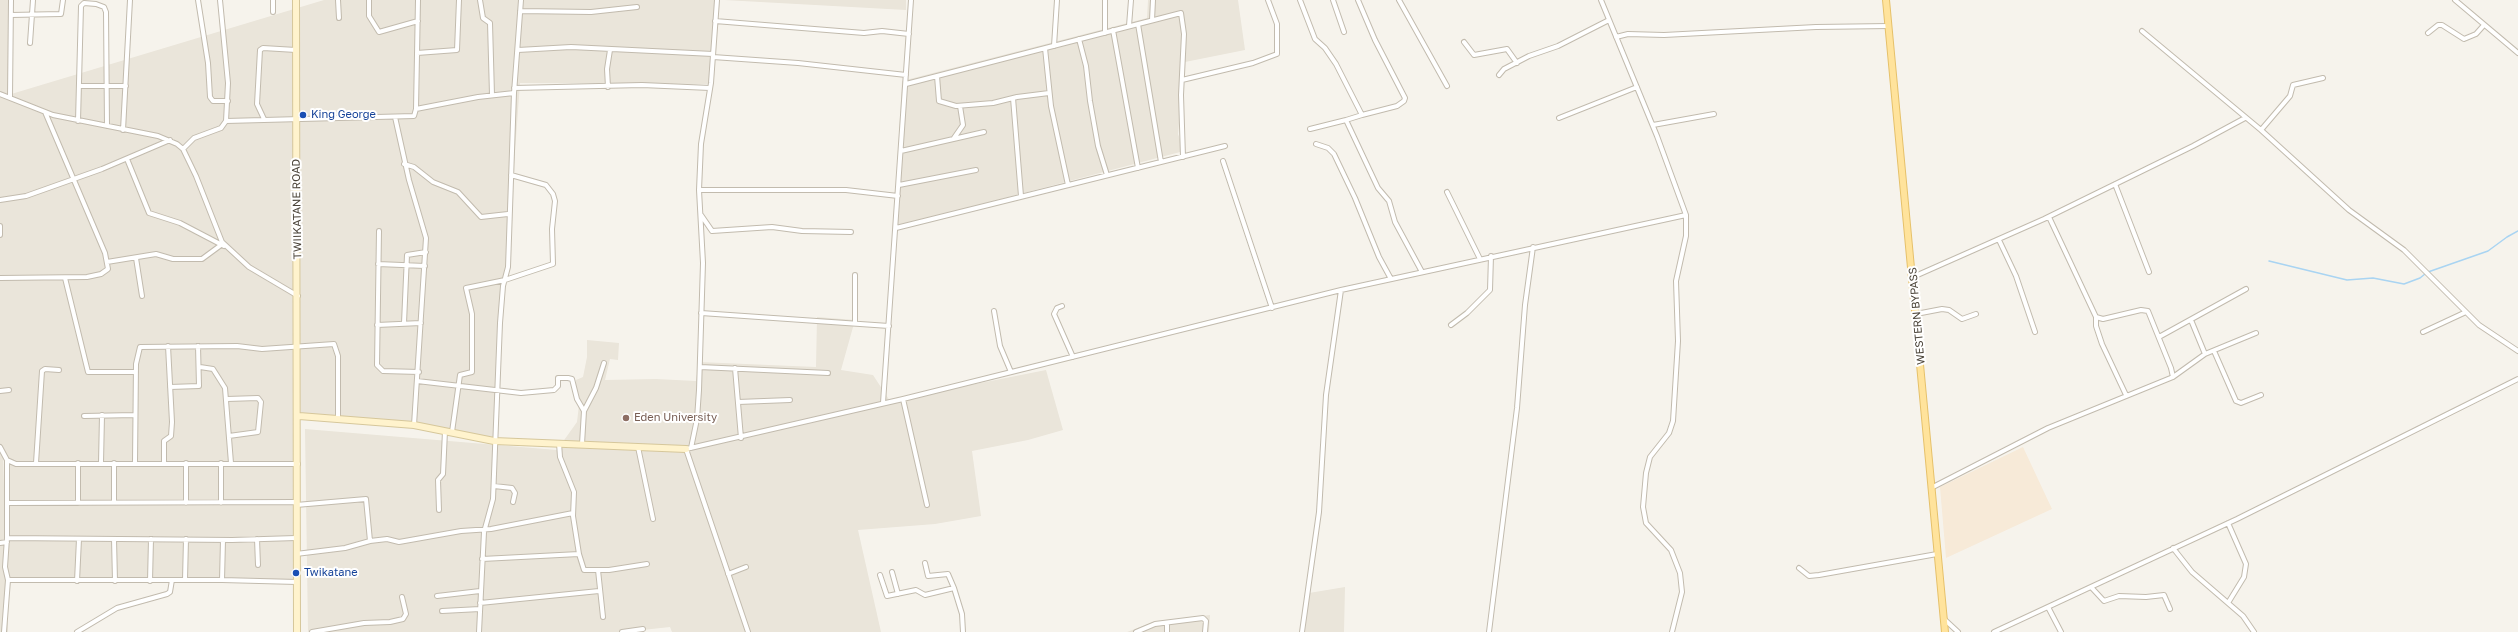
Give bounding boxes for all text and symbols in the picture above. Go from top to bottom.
place label: King George [311,108,376,122]
marker: King George [298,110,308,120]
street label: TWIIKATANE ROAD [290,159,304,259]
street label: WESTERN BYPASS [1906,267,1928,365]
place label: Eden University [634,411,717,425]
marker: Eden University [621,413,631,423]
place label: Twikatane [304,566,358,580]
marker: Twikatane [291,568,301,578]

